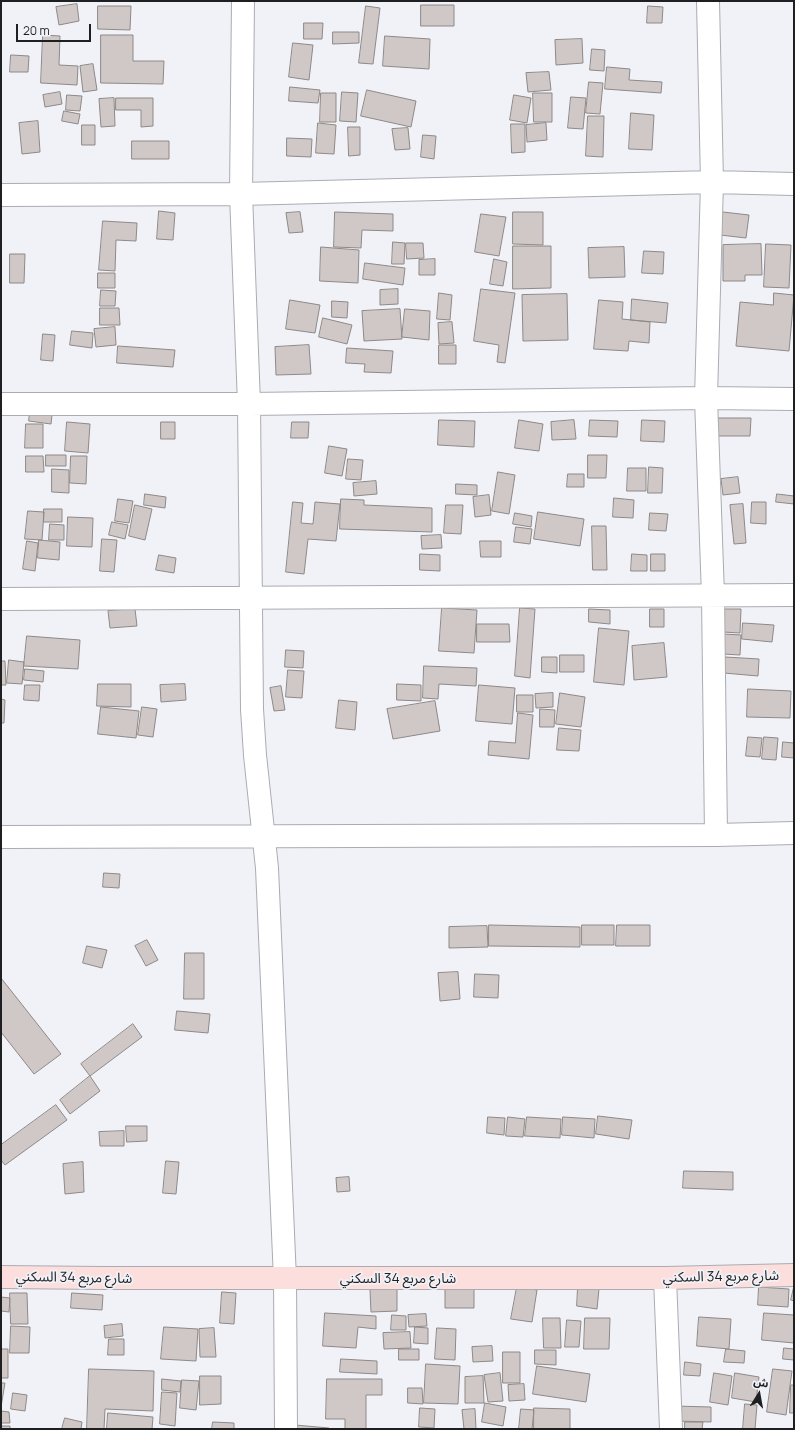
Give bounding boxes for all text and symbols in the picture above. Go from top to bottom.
scale bar [18,16,93,42]
text: 20 m [23,22,50,39]
street label: شارع مربع 34 السكني [663,1268,779,1286]
street label: شارع مربع 34 السكني [16,1269,132,1287]
street label: شارع مربع 34 السكني [340,1271,456,1287]
text: ش [753,1373,770,1391]
north arrow [739,1374,779,1414]

